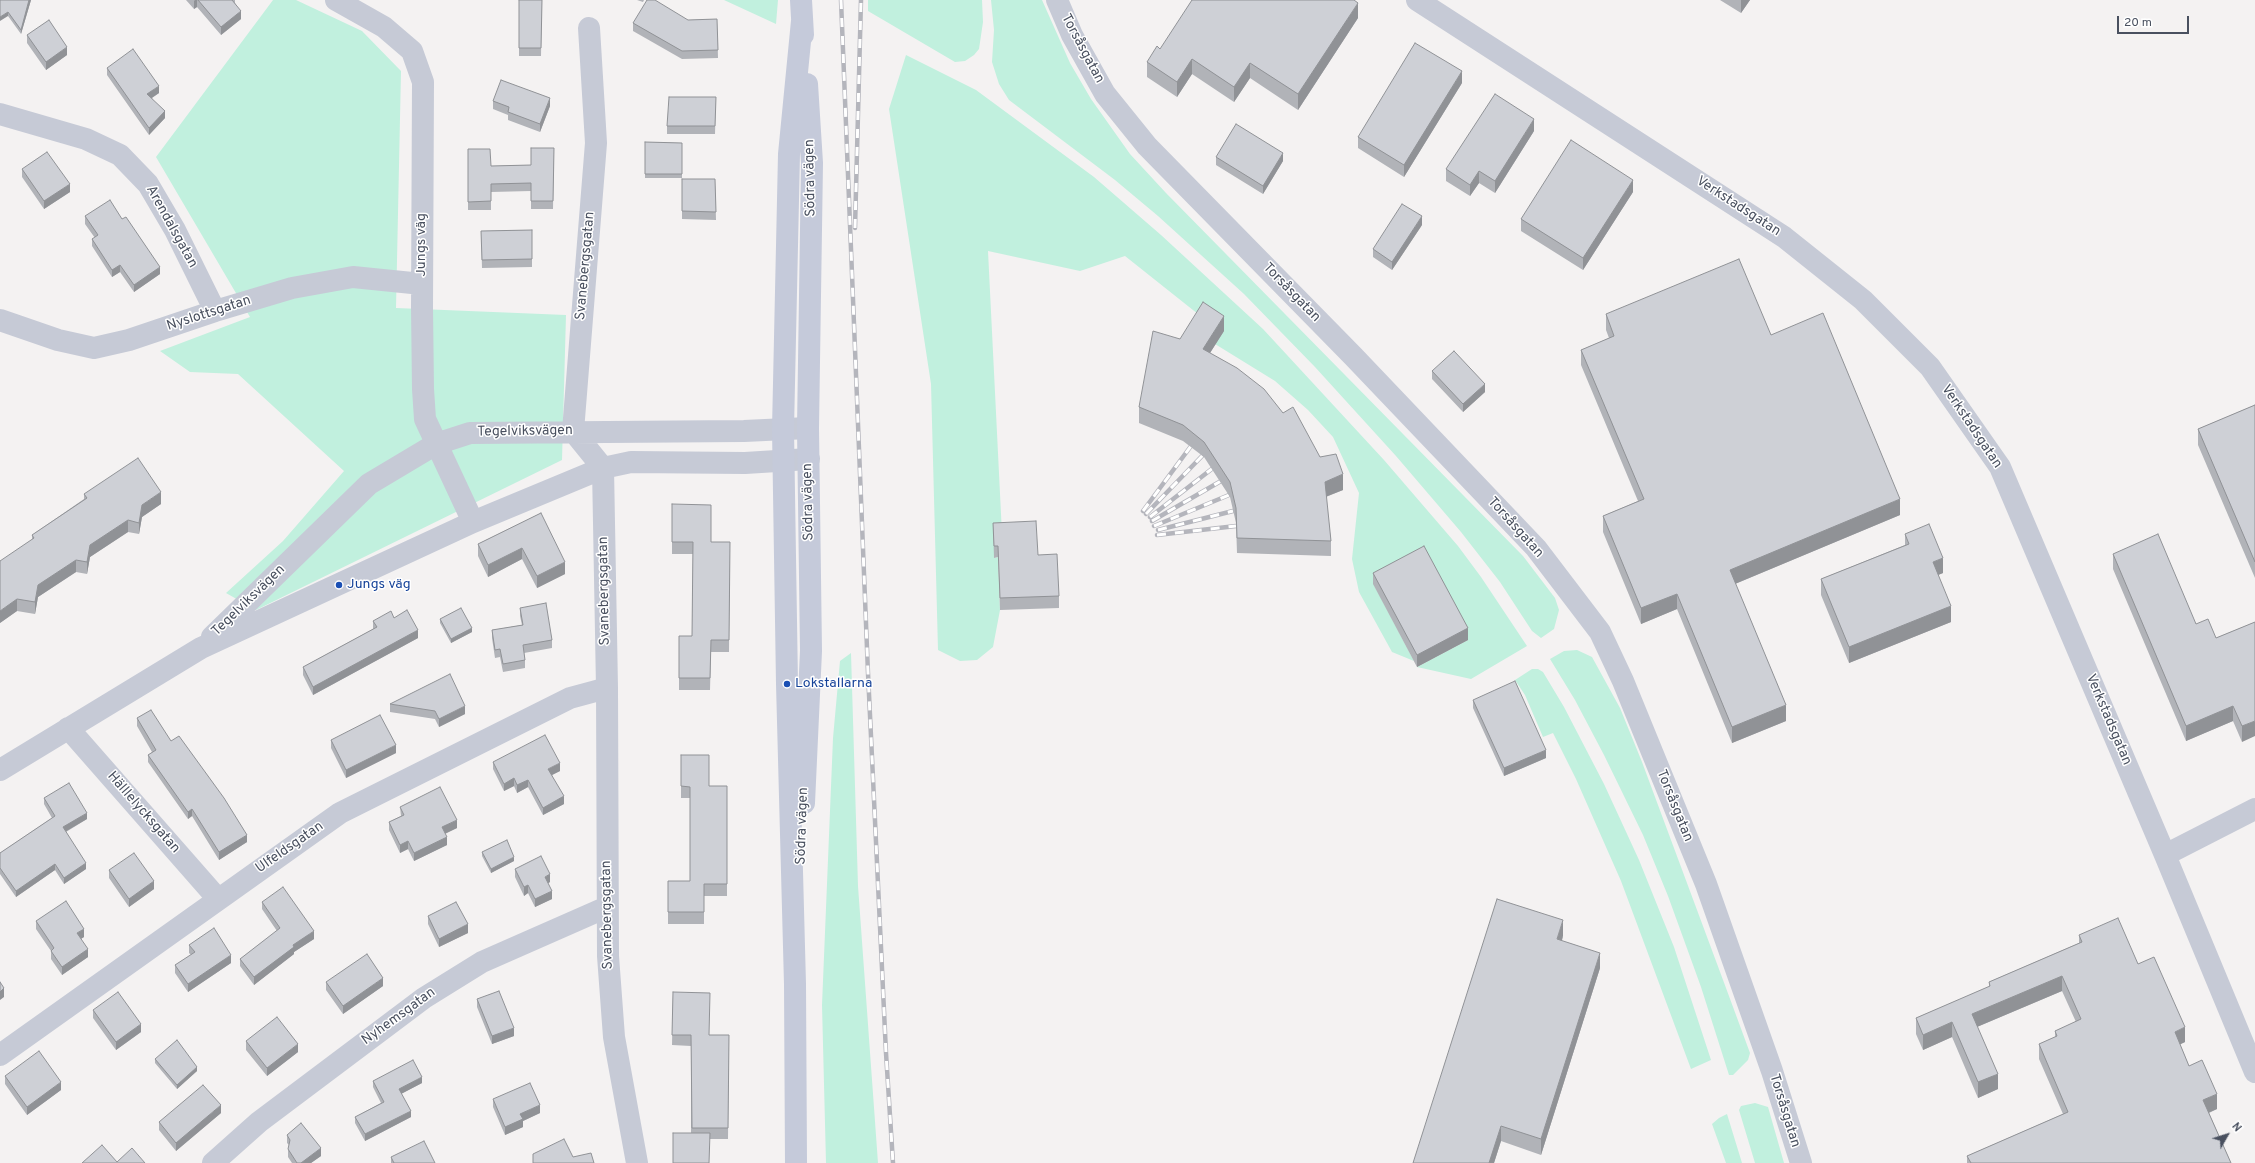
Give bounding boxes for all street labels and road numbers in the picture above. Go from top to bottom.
street label: Torsåsgatan [1057,12,1107,86]
street label: Södra vägen [802,139,820,217]
street label: Verkstadsgatan [1693,173,1783,241]
street label: Arendalsgatan [141,183,201,271]
street label: Svanebergsgatan [573,211,599,321]
street label: Jungs väg [414,213,430,277]
street label: Torsåsgatan [1259,260,1323,326]
street label: Nyslottsgatan [165,293,253,335]
street label: Verkstadsgatan [1937,382,2005,472]
street label: Tegelviksvägen [477,423,573,441]
street label: Södra vägen [800,463,818,541]
street label: Torsåsgatan [1483,494,1547,562]
street label: Svanebergsgatan [596,536,614,646]
street label: Tegelviksvägen [209,562,289,640]
street label: Verkstadsgatan [2081,672,2135,768]
street label: Torsåsgatan [1652,768,1696,844]
street label: Hälllelycksgatan [103,769,183,857]
street label: Södra vägen [793,787,813,865]
street label: Ulfeldsgatan [253,819,327,877]
street label: Svanebergsgatan [599,860,617,970]
street label: Nyhemsgatan [359,985,439,1049]
street label: Torsåsgatan [1765,1072,1803,1150]

